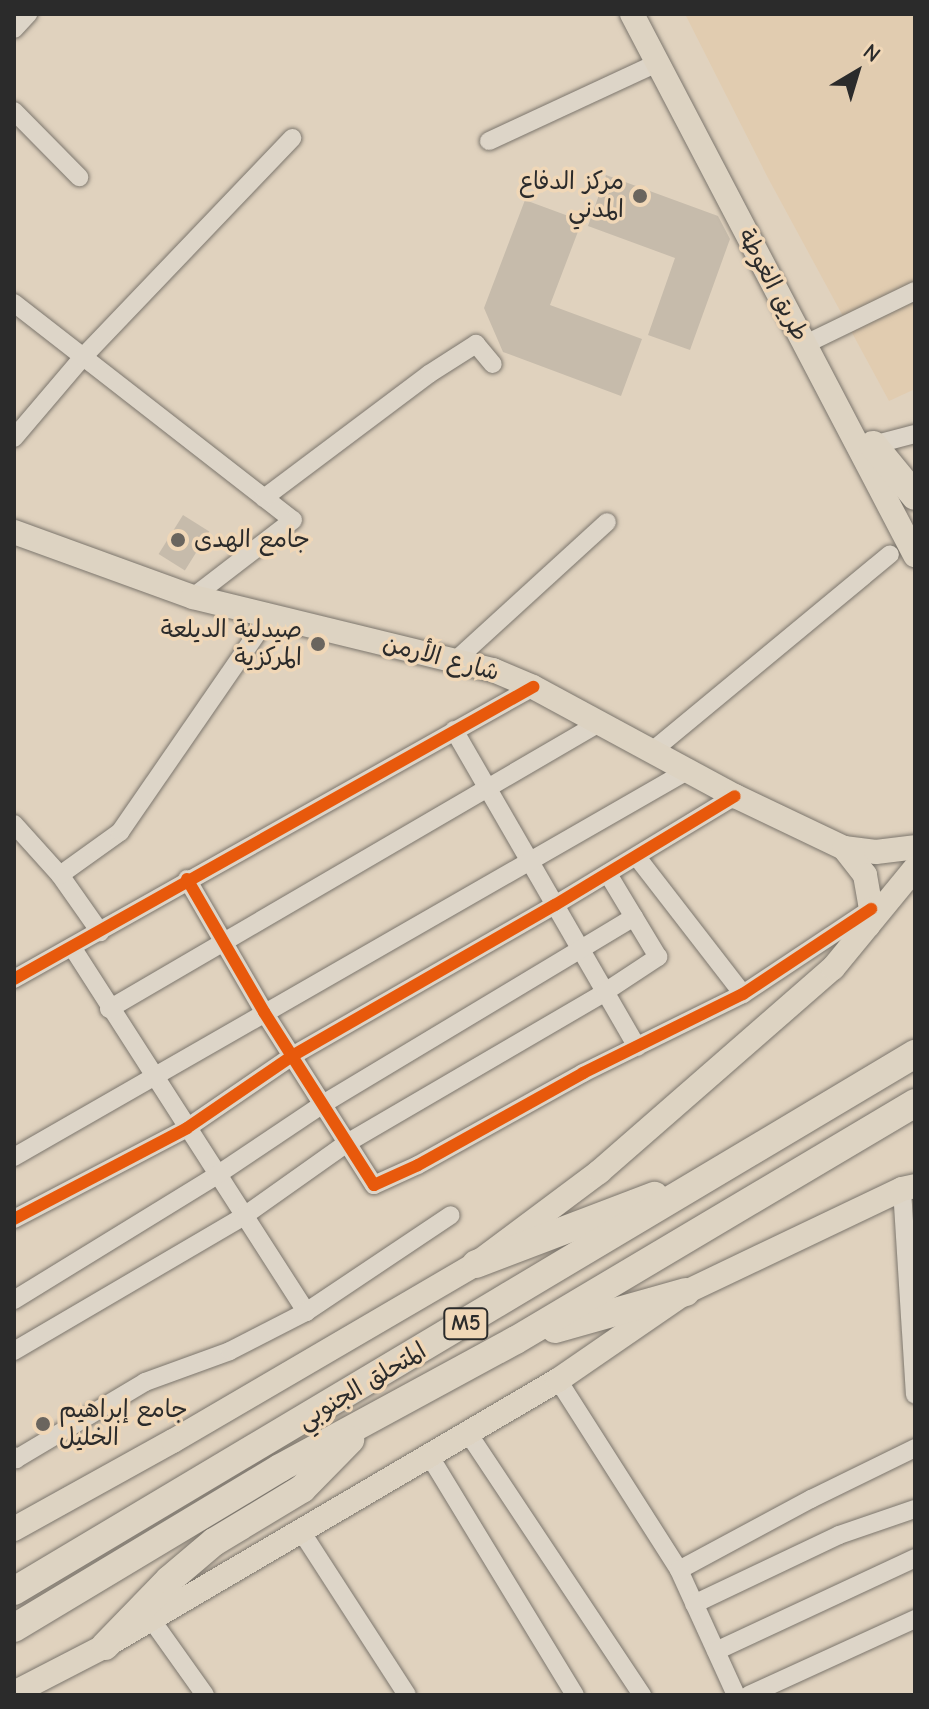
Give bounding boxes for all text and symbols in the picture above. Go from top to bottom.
north arrow [817,32,897,112]
text: N [858,38,885,68]
place label: مركز الدفاع المدني [518,168,624,224]
marker: مركز الدفاع المدني [631,187,649,205]
street label: طريق الغوطة [731,224,815,346]
place label: جامع الهدى [194,526,310,554]
marker: جامع الهدى [169,531,187,549]
place label: صيدلية الديلعة المركزية [161,616,302,672]
street label: شارع الأرمن [380,629,502,687]
marker: صيدلية الديلعة المركزية [309,635,327,653]
road number: M5 [442,1306,490,1342]
street label: المتحلق الجنوبي [292,1336,432,1436]
place label: جامع إبراهيم الخليل [59,1396,188,1452]
marker: جامع إبراهيم الخليل [34,1415,52,1433]

